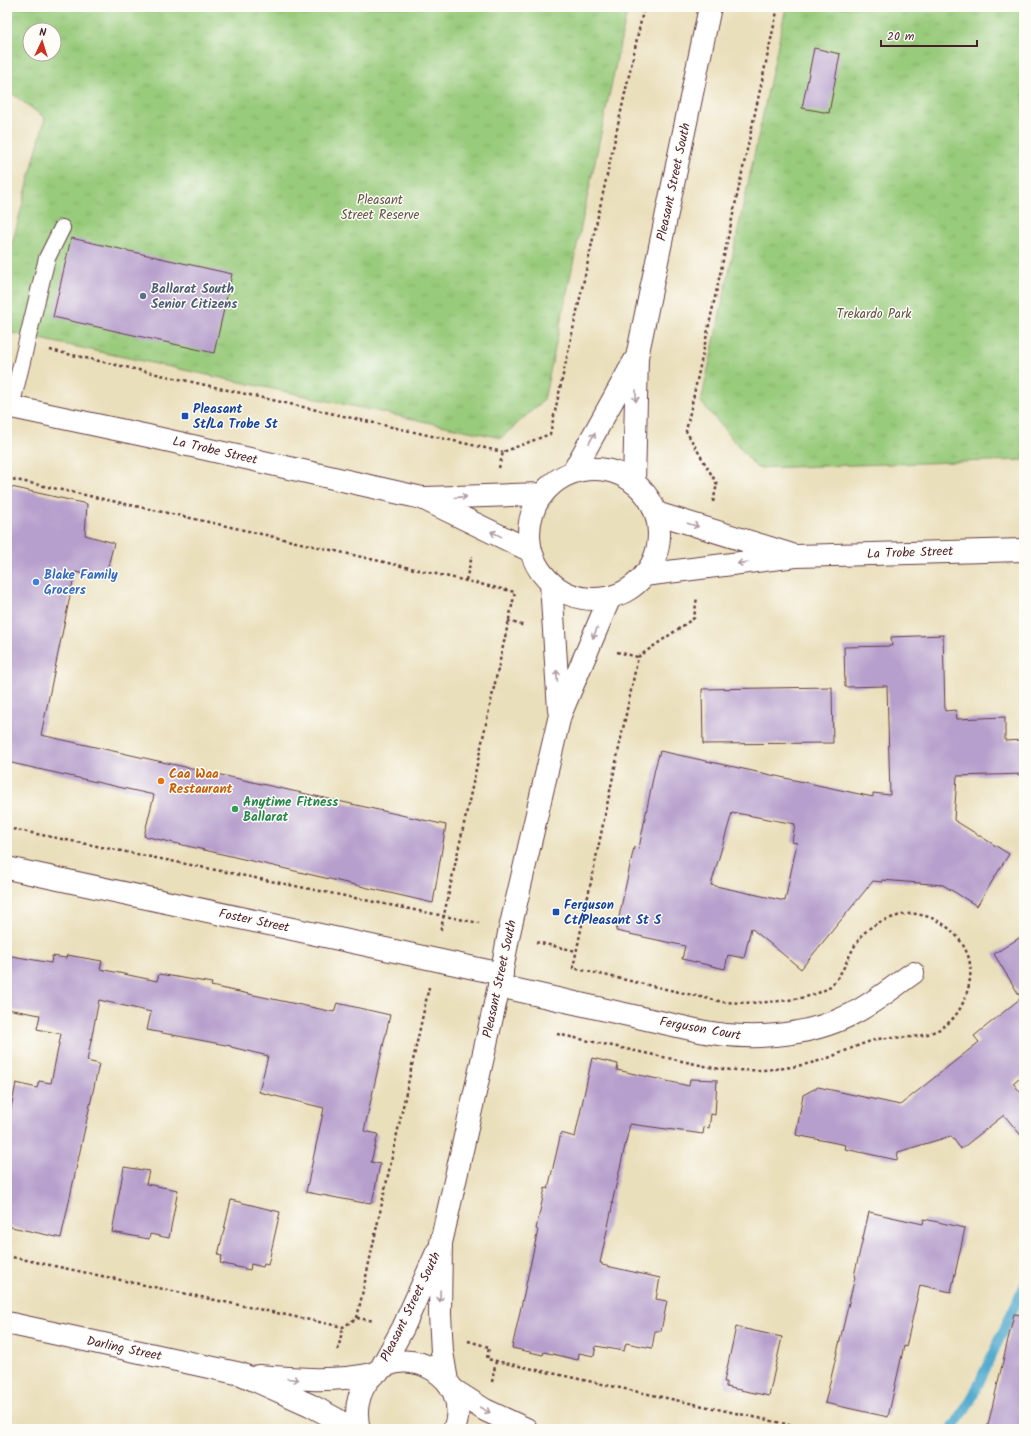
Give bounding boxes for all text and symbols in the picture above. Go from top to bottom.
north arrow [22,22,62,62]
scale bar [881,22,977,48]
text: N [39,24,47,42]
text: 20 m [887,27,915,46]
street label: Pleasant Street South [651,121,697,243]
park label: Pleasant Street Reserve [341,190,419,226]
place label: Ballarat South Senior Citizens [151,279,237,315]
marker: Ballarat South Senior Citizens [138,291,148,301]
park label: Trekardo Park [837,304,912,325]
one-way arrow [632,389,640,402]
place label: Pleasant St/La Trobe St [193,399,278,435]
marker: Pleasant St/La Trobe St [180,411,190,421]
street label: La Trobe Street [171,431,260,471]
one-way arrow [588,433,596,445]
one-way arrow [454,493,467,501]
one-way arrow [686,522,699,529]
one-way arrow [490,530,502,537]
street label: La Trobe Street [866,541,955,565]
one-way arrow [737,559,750,567]
place label: Blake Family Grocers [44,565,118,601]
marker: Blake Family Grocers [31,577,41,587]
one-way arrow [591,626,598,638]
one-way arrow [554,670,561,683]
place label: Caa Waa Restaurant [169,764,233,800]
marker: Caa Waa Restaurant [156,776,166,786]
place label: Anytime Fitness Ballarat [243,792,338,828]
marker: Anytime Fitness Ballarat [230,804,240,814]
place label: Ferguson Ct/Pleasant St S [564,895,662,931]
street label: Foster Street [217,903,292,939]
marker: Ferguson Ct/Pleasant St S [551,907,561,917]
street label: Pleasant Street South [477,918,523,1040]
street label: Ferguson Court [658,1012,743,1047]
street label: Pleasant Street South [375,1248,447,1366]
one-way arrow [436,1289,444,1302]
street label: Darling Street [84,1331,164,1367]
one-way arrow [286,1375,299,1382]
one-way arrow [479,1406,491,1414]

